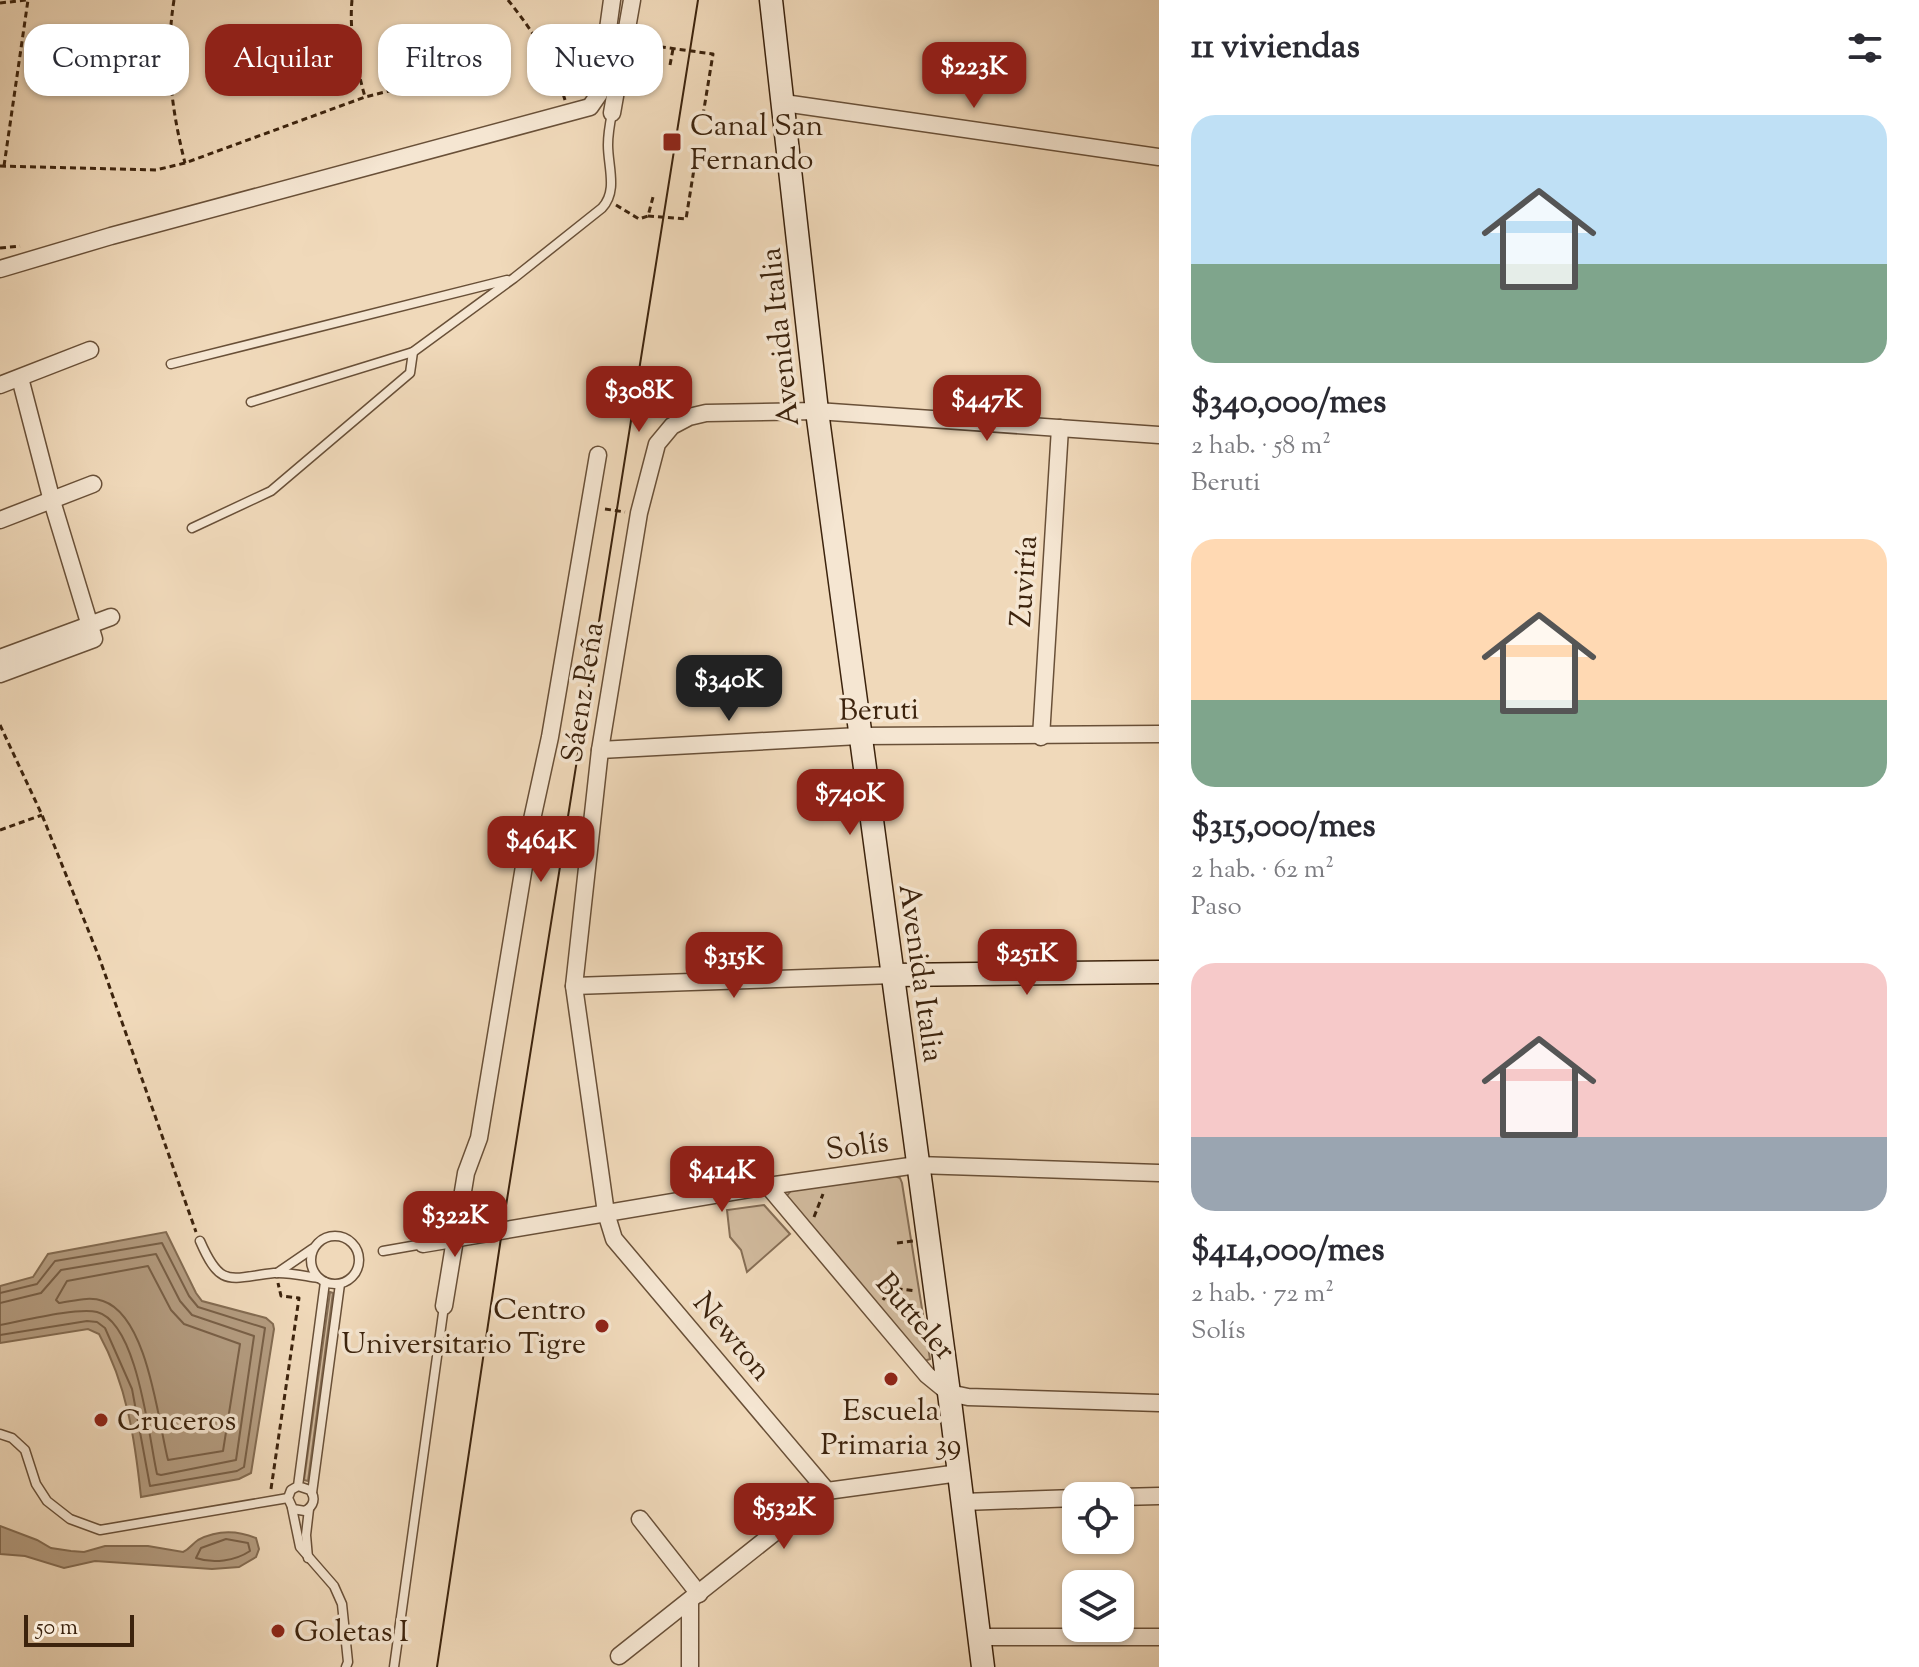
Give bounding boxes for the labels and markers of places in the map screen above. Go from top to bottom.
pin: $223K [918,42,1030,110]
place label: Canal San Fernando [690,106,824,183]
marker: Canal San Fernando [661,131,683,153]
pin: $308K [583,366,695,434]
pin: $447K [931,375,1043,443]
pin: $340K [673,655,785,723]
pin: $740K [794,769,906,837]
pin: $464K [485,816,597,884]
pin: $251K [971,929,1083,997]
pin: $315K [678,932,790,1000]
pin: $414K [666,1146,778,1214]
pin: $322K [399,1191,511,1259]
place label: Centro Universitario Tigre [341,1290,586,1367]
marker: Centro Universitario Tigre [593,1317,611,1335]
marker: Escuela Primaria 39 [882,1370,900,1388]
place label: Escuela Primaria 39 [821,1391,961,1468]
place label: Cruceros [117,1401,236,1444]
marker: Cruceros [92,1411,110,1429]
pin: $532K [728,1483,840,1551]
place label: Goletas I [294,1612,409,1655]
marker: Goletas I [269,1622,287,1640]

